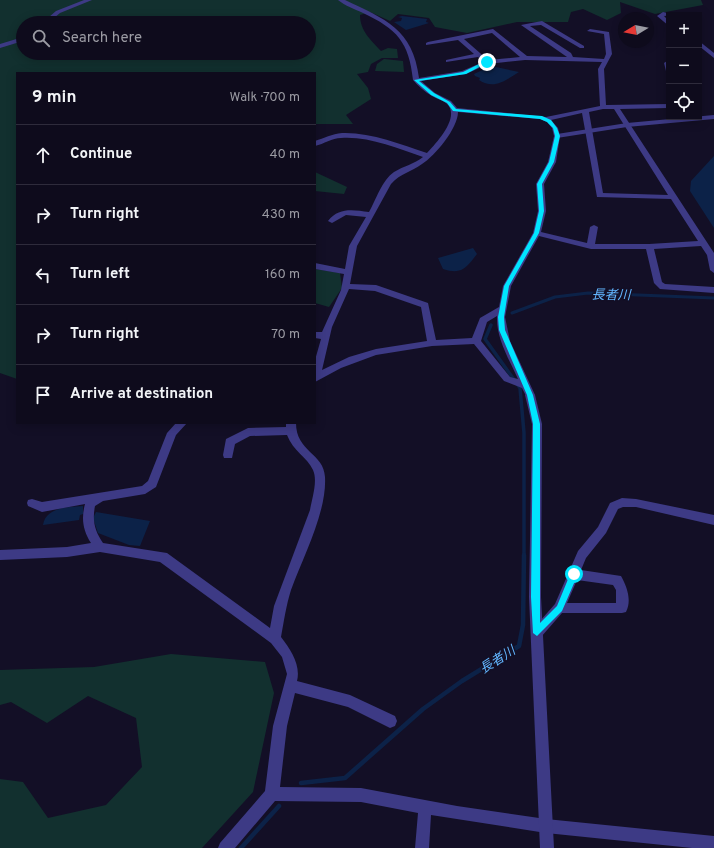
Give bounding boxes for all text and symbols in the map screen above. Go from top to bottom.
north arrow [618,12,654,48]
map controls [666,12,702,120]
button: + [666,12,702,48]
search box [16,16,316,60]
icon: search [30,27,52,49]
text: Search here [62,29,142,48]
button: − [666,48,702,84]
route end [478,53,496,71]
button: locate [666,84,702,120]
text: 9 min [32,87,76,109]
text: Walk · 700 m [230,90,300,106]
icon: ahead [32,144,54,166]
text: Continue [70,145,132,164]
text: 40 m [270,147,300,163]
icon: right [32,204,54,226]
text: Turn right [70,205,139,224]
text: 430 m [262,207,300,223]
icon: left [32,264,54,286]
text: Turn left [70,265,130,284]
text: 160 m [265,267,300,283]
water label: 長者川 [591,288,633,304]
icon: right [32,324,54,346]
text: Turn right [70,325,139,344]
text: 70 m [271,327,300,343]
icon: arrive [32,384,54,406]
text: Arrive at destination [70,385,213,404]
route start [565,565,583,583]
water label: 長者川 [477,642,520,678]

